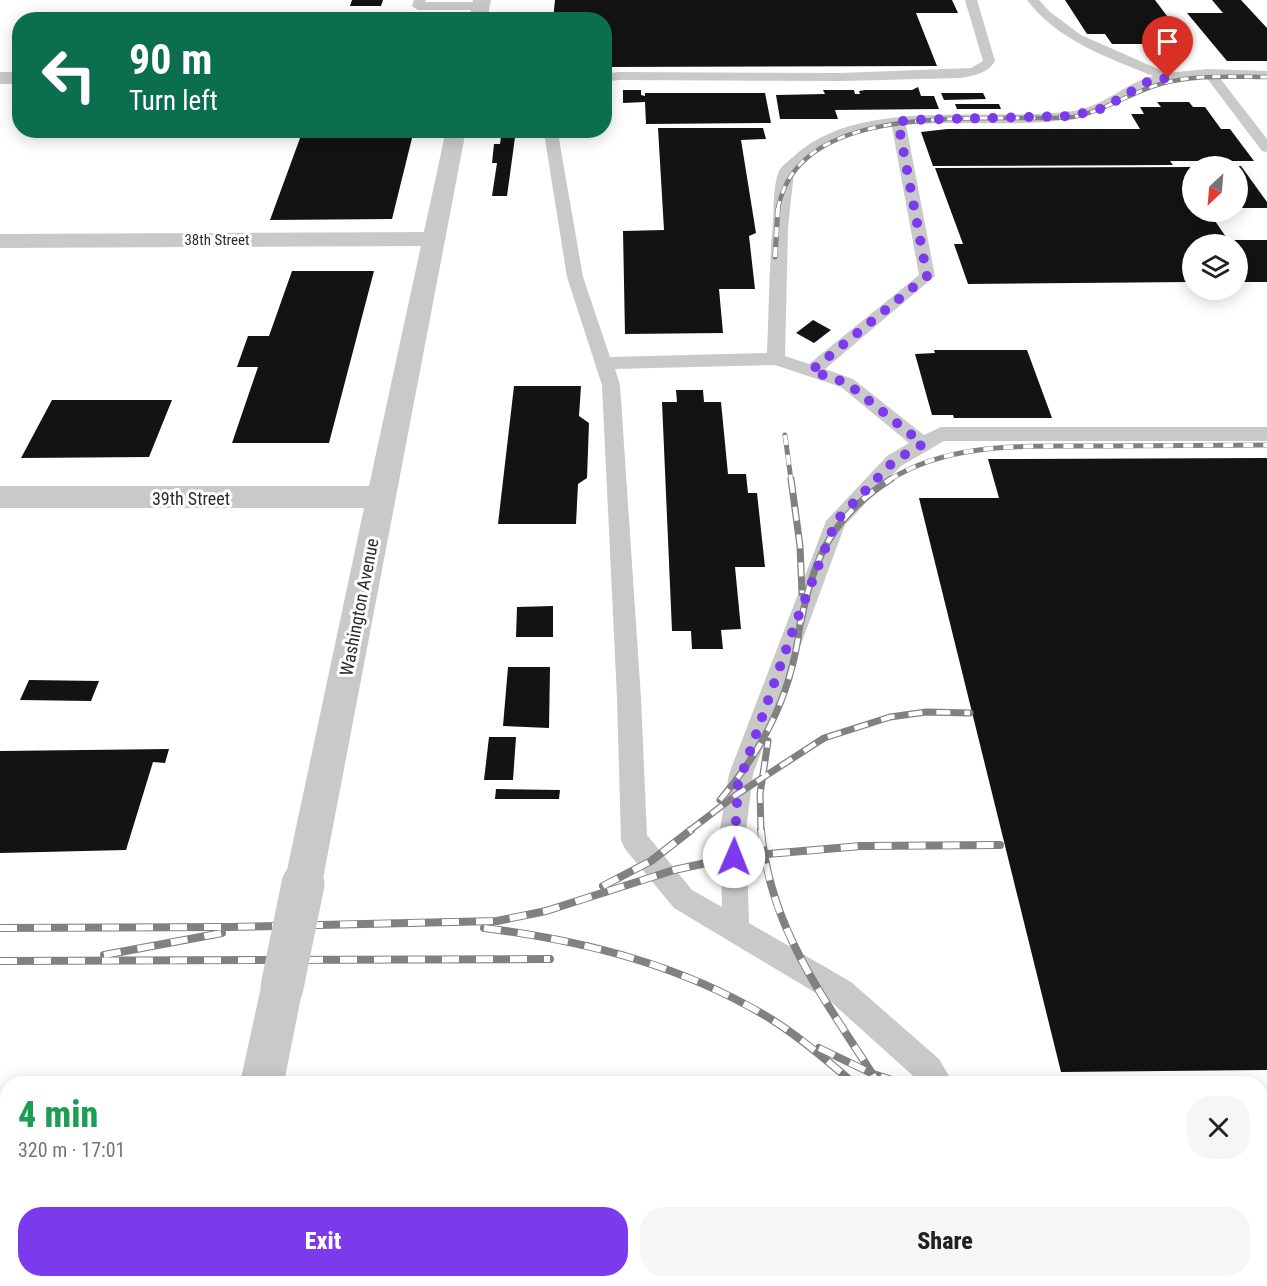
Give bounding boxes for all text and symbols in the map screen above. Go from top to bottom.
pin [1142,16,1193,78]
icon: arrive [1151,25,1184,58]
text: 90 m [129,35,212,84]
icon: left [30,36,108,114]
text: Turn left [129,85,218,117]
north arrow [1182,156,1248,222]
map controls [1182,156,1248,300]
street label: 38th Street [184,231,250,249]
button: layers [1182,234,1248,300]
street label: 39th Street [152,488,230,509]
street label: Washington Avenue [335,537,383,677]
position arrow [702,825,766,889]
text: 4 min [18,1094,98,1136]
button: close [1187,1096,1250,1159]
text: 320 m · 17:01 [18,1138,125,1162]
button: Exit [18,1207,628,1276]
button: Share [640,1207,1250,1276]

